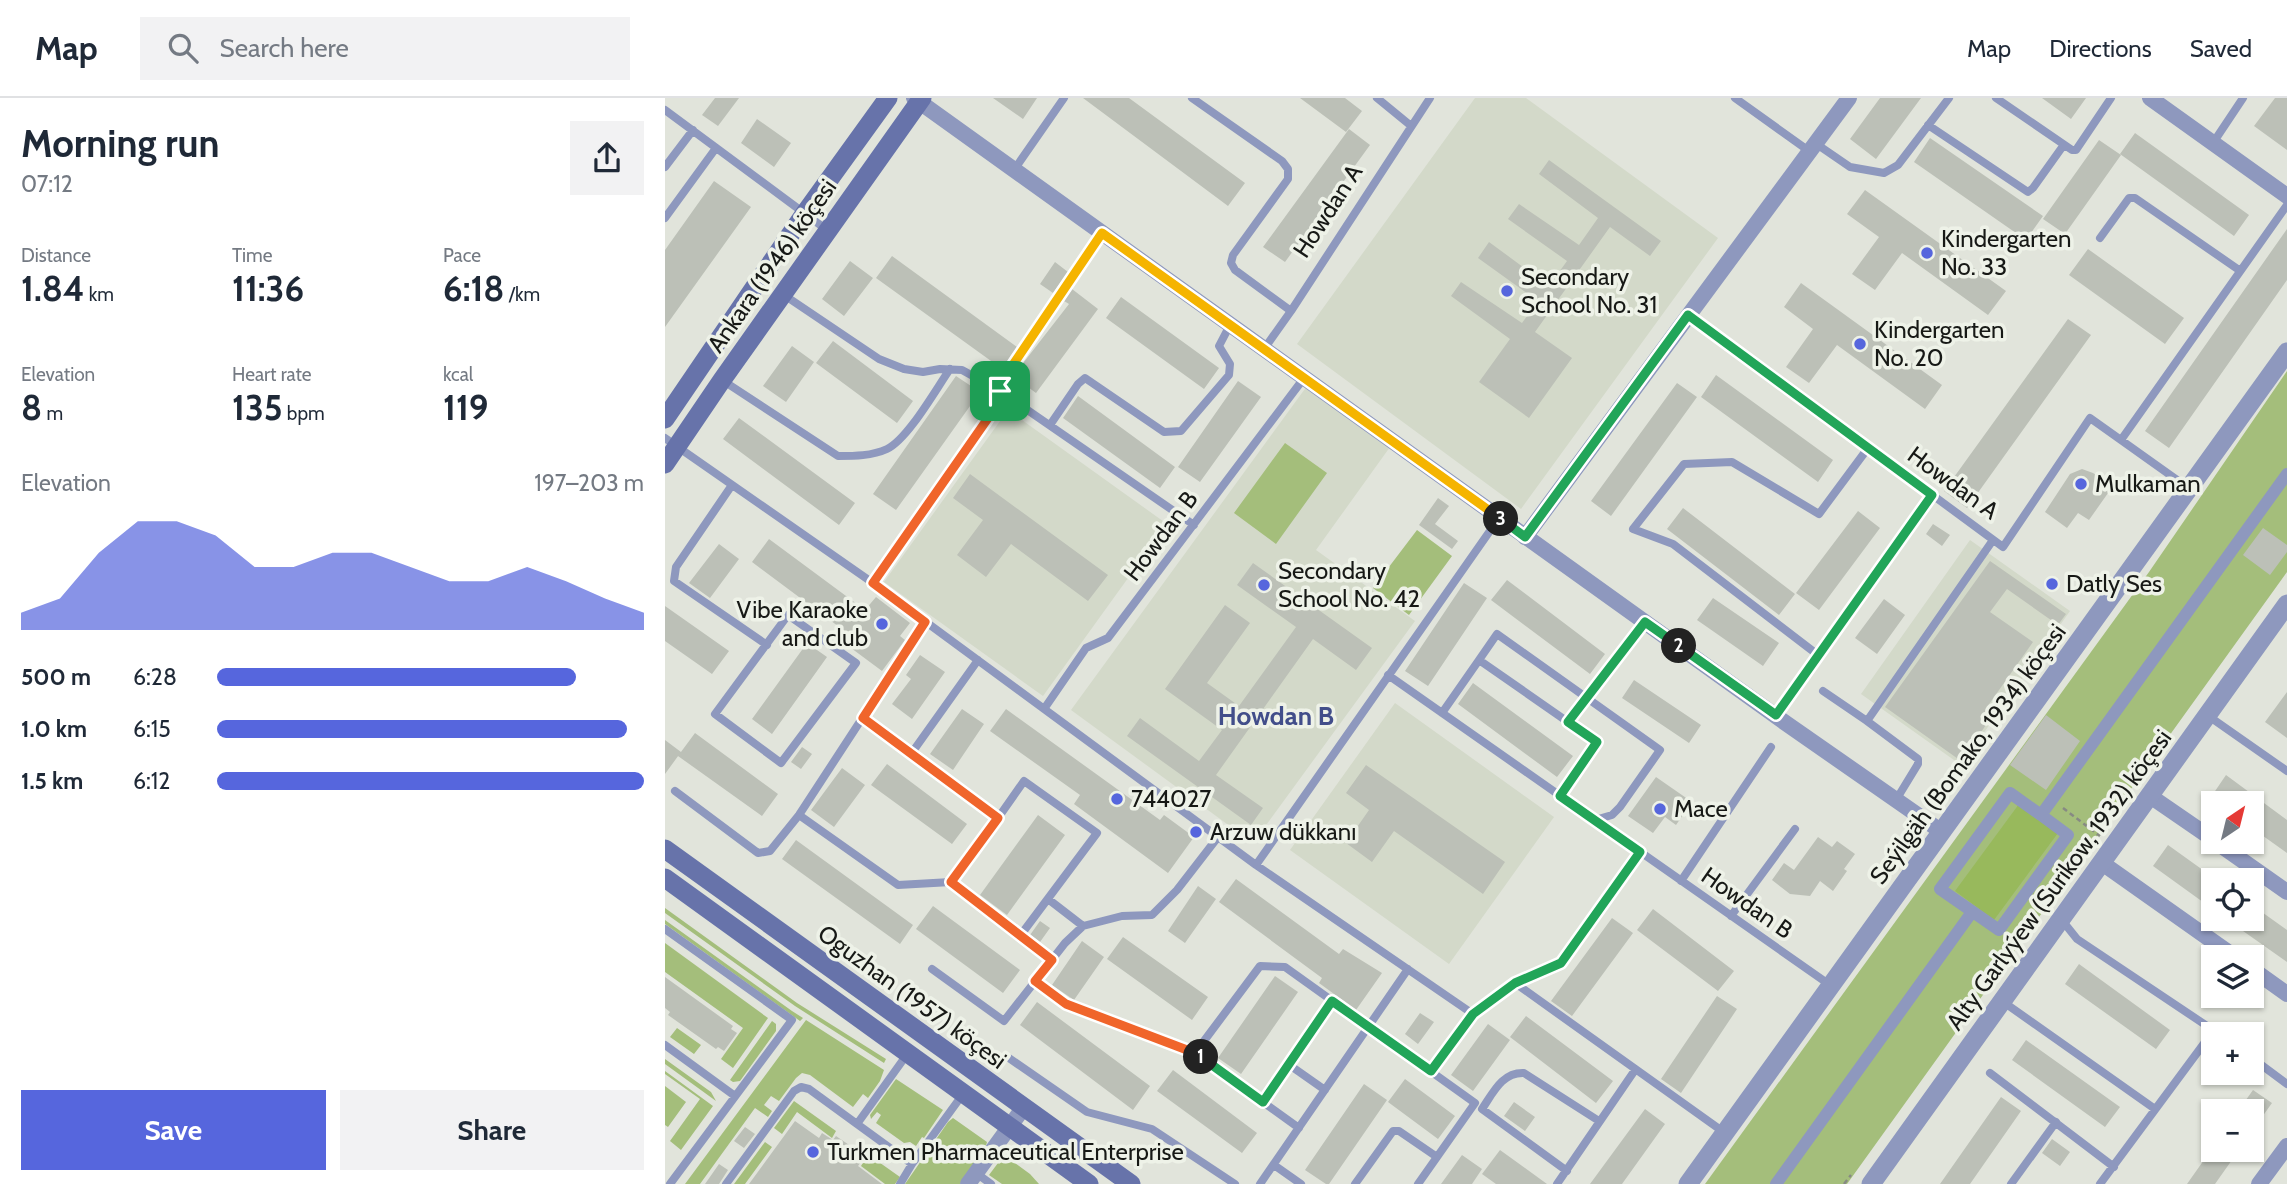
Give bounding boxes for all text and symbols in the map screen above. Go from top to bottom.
search box [140,17,630,80]
text: Map [35,28,98,68]
icon: search [164,29,202,67]
text: Search here [220,32,349,64]
text: Map [1967,34,2011,63]
text: Directions [2049,34,2152,63]
text: Saved [2190,34,2252,63]
text: Morning run [21,120,220,167]
button: share [570,121,644,195]
street label: Howdan A [1287,158,1369,263]
text: 07:12 [21,170,73,198]
street label: Ankara (1946) köçesi [701,173,842,358]
place label: Kindergarten No. 33 [1941,224,2071,281]
text: Distance [21,244,91,267]
text: Time [232,244,272,267]
text: Pace [443,244,481,267]
marker: Kindergarten No. 33 [1919,245,1935,261]
place label: Secondary School No. 31 [1521,262,1657,319]
text: 1.84 [21,267,85,310]
text: 11:36 [232,267,304,310]
text: 6:18 [443,267,505,310]
text: km [85,283,114,306]
text: /km [505,283,540,306]
marker: Secondary School No. 31 [1499,283,1515,299]
place label: Kindergarten No. 20 [1874,315,2004,372]
marker: Kindergarten No. 20 [1852,336,1868,352]
pin [970,361,1030,421]
text: Elevation [21,363,95,386]
text: Heart rate [232,363,312,386]
text: kcal [443,363,473,386]
icon: arrive [981,372,1019,410]
text: 8 [21,386,42,429]
text: 135 [232,386,283,429]
text: 119 [443,386,489,429]
text: m [42,402,63,425]
text: bpm [283,402,325,425]
street label: Howdan A [1902,440,2005,525]
text: Elevation [21,469,111,497]
text: 197–203 m [534,469,644,497]
place label: Mulkaman [2095,469,2201,498]
marker: Mulkaman [2073,476,2089,492]
street label: Howdan B [1117,485,1204,586]
pin: 3 [1483,502,1519,536]
text: 3 [1495,507,1506,530]
place label: Secondary School No. 42 [1278,556,1420,613]
place label: Datly Ses [2066,569,2162,598]
marker: Datly Ses [2044,576,2060,592]
marker: Secondary School No. 42 [1256,577,1272,593]
place label: Vibe Karaoke and club [736,595,868,652]
marker: Vibe Karaoke and club [874,616,890,632]
street label: Seýilgäh (Bomako, 1934) köçesi [1863,618,2072,889]
pin: 2 [1661,628,1697,664]
text: 2 [1673,634,1684,657]
text: 500 m [21,663,91,691]
text: 6:28 [133,663,177,691]
district label: Howdan B [1218,700,1334,732]
text: 1.0 km [21,715,87,743]
text: 6:15 [133,715,171,743]
street label: Alty Garlyýew (Surikow, 1932) köçesi [1940,724,2177,1036]
text: 1.5 km [21,767,83,795]
text: 6:12 [133,767,170,795]
place label: 744027 [1131,784,1211,813]
marker: 744027 [1109,791,1125,807]
north arrow [2201,791,2265,854]
map controls [2201,791,2264,1162]
place label: Mace [1674,794,1728,823]
marker: Mace [1652,801,1668,817]
place label: Arzuw dükkanı [1210,817,1356,846]
marker: Arzuw dükkanı [1188,824,1204,840]
street label: Howdan B [1696,861,1799,945]
button: locate [2201,868,2264,931]
street label: Oguzhan (1957) köçesi [812,918,1012,1075]
button: layers [2201,945,2264,1008]
button: + [2201,1022,2264,1085]
pin: 1 [1183,1040,1219,1074]
text: 1 [1197,1045,1204,1068]
button: Save [21,1090,326,1170]
button: Share [340,1090,644,1170]
button: − [2201,1099,2264,1162]
place label: Turkmen Pharmaceutical Enterprise [827,1137,1184,1166]
marker: Turkmen Pharmaceutical Enterprise [805,1144,821,1160]

